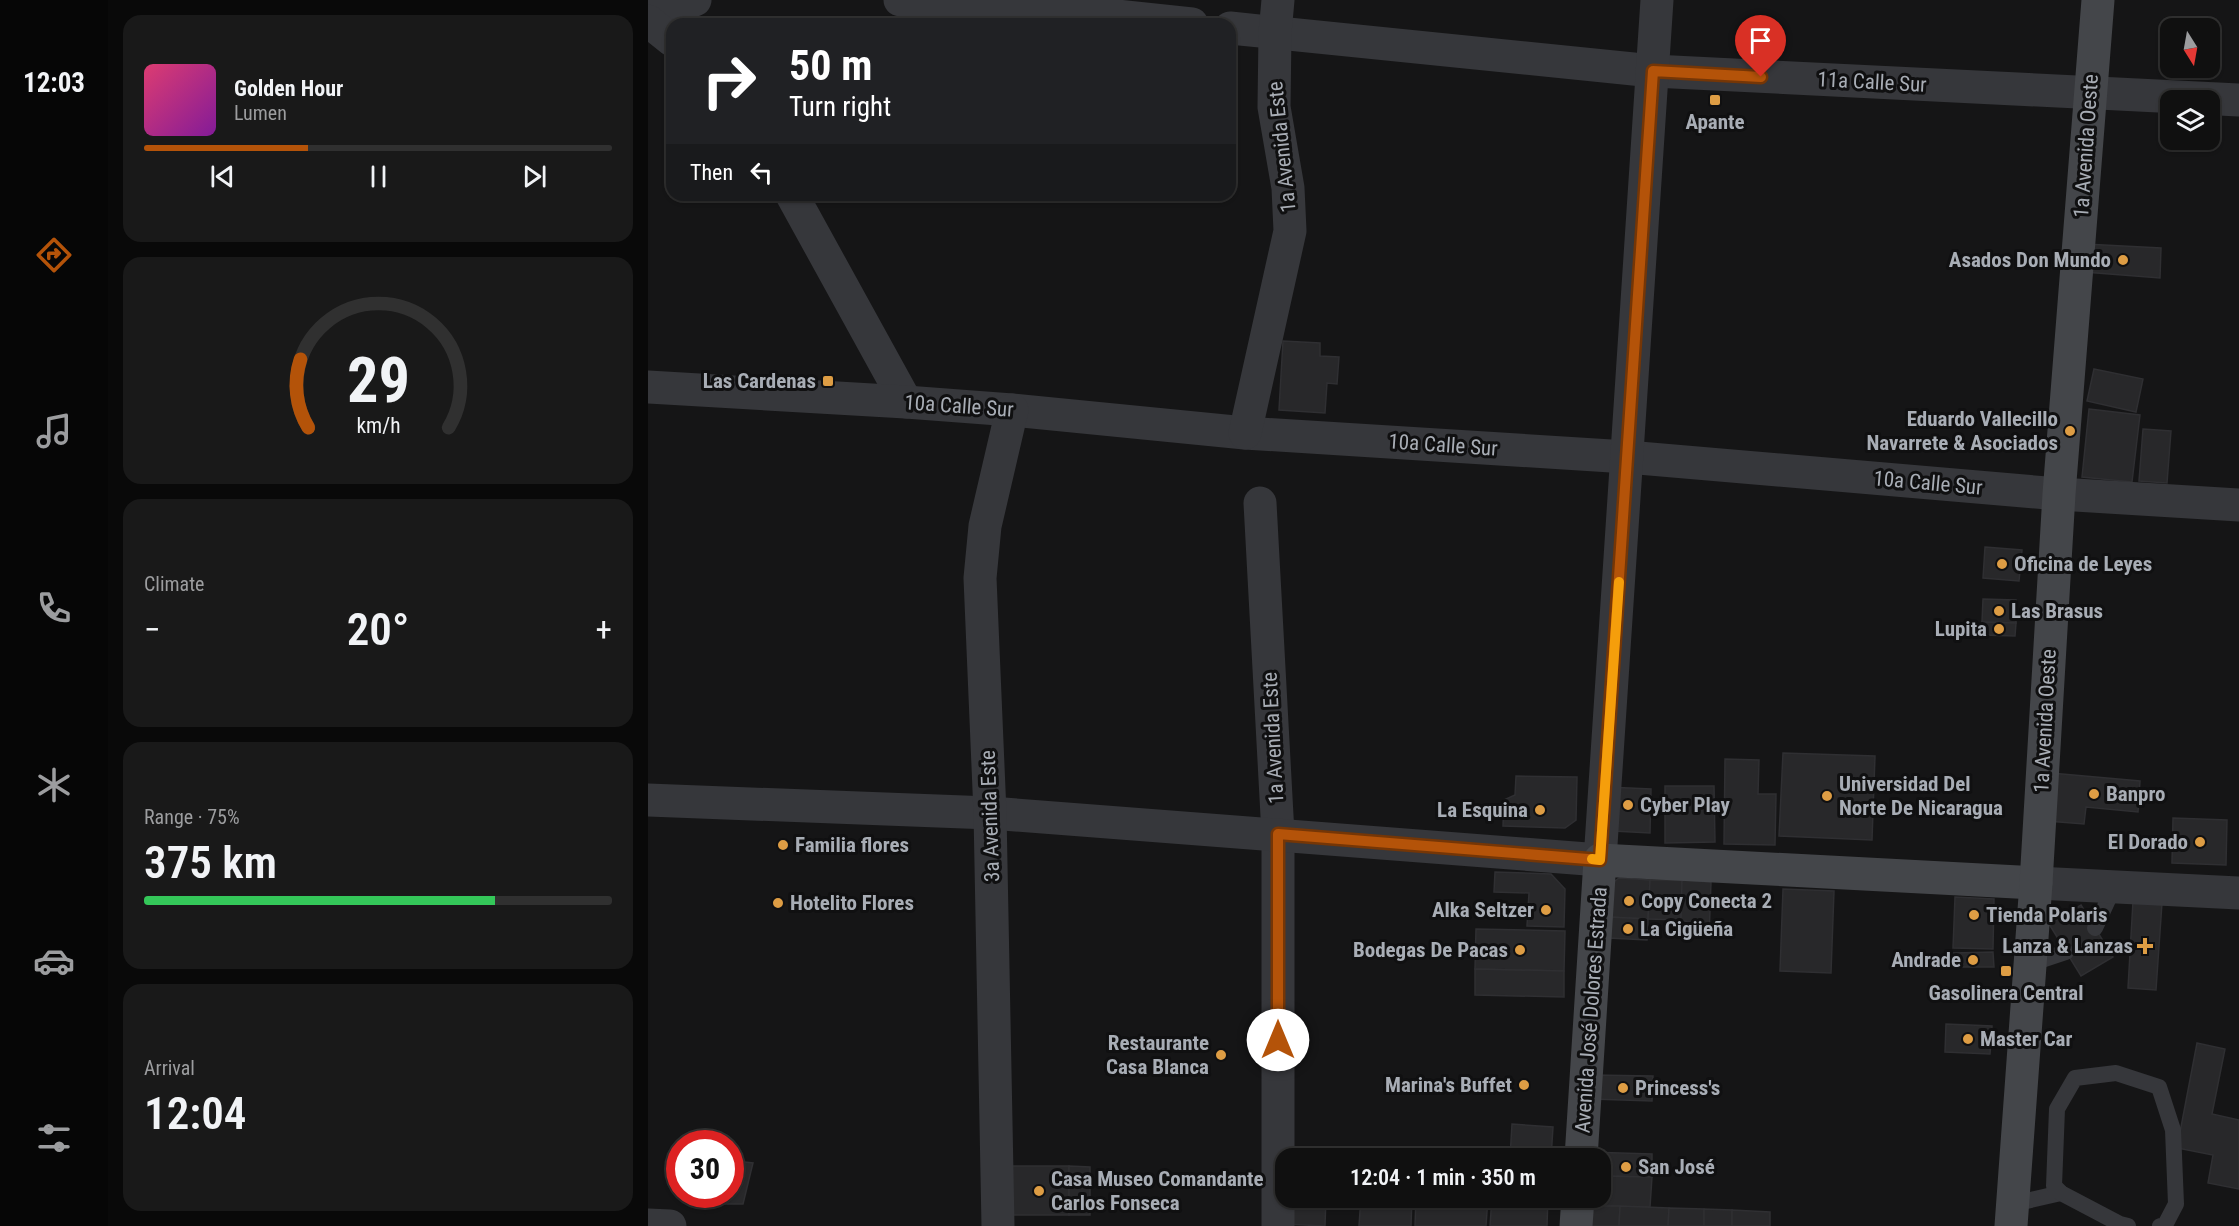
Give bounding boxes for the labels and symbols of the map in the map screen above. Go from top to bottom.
pin [1735,15,1786,77]
north arrow [2160,18,2220,78]
street label: 11a Calle Sur [1817,67,1927,97]
street label: 1a Avenida Oeste [2069,73,2103,219]
street label: 1a Avenida Este [1263,80,1301,214]
marker: Apante [1708,93,1722,107]
place label: Apante [1685,110,1745,134]
place label: Asados Don Mundo [1949,248,2111,272]
marker: Asados Don Mundo [2116,253,2130,267]
place label: Las Cardenas [703,369,816,393]
marker: Las Cardenas [821,374,835,388]
street label: 10a Calle Sur [904,390,1014,422]
place label: Eduardo Vallecillo Navarrete & Asociados [1866,407,2058,455]
marker: Eduardo Vallecillo Navarrete & Asociados [2063,424,2077,438]
street label: 10a Calle Sur [1388,429,1498,461]
street label: 10a Calle Sur [1872,466,1984,500]
place label: Oficina de Leyes [2014,552,2152,576]
marker: Oficina de Leyes [1995,557,2009,571]
place label: Las Brasus [2011,599,2103,623]
marker: Las Brasus [1992,604,2006,618]
place label: Lupita [1935,617,1987,641]
marker: Lupita [1992,622,2006,636]
street label: 1a Avenida Oeste [2029,648,2061,793]
street label: 1a Avenida Este [1258,671,1288,804]
street label: 3a Avenida Este [976,750,1004,882]
place label: Universidad Del Norte De Nicaragua [1839,772,2003,820]
place label: Banpro [2106,782,2165,806]
marker: Banpro [2087,787,2101,801]
marker: Universidad Del Norte De Nicaragua [1820,789,1834,803]
place label: Cyber Play [1640,793,1731,817]
place label: La Esquina [1437,798,1528,822]
marker: Cyber Play [1621,798,1635,812]
marker: La Esquina [1533,803,1547,817]
place label: El Dorado [2108,830,2188,854]
place label: Familia flores [795,833,909,857]
marker: El Dorado [2193,835,2207,849]
marker: Familia flores [776,838,790,852]
street label: Avenida José Dolores Estrada [1570,886,1612,1134]
place label: Copy Conecta 2 [1641,889,1772,913]
place label: Hotelito Flores [790,891,914,915]
marker: Copy Conecta 2 [1622,894,1636,908]
marker: Hotelito Flores [771,896,785,910]
place label: Alka Seltzer [1432,898,1534,922]
marker: Alka Seltzer [1539,903,1553,917]
place label: Tienda Polaris [1986,903,2107,927]
marker: Tienda Polaris [1967,908,1981,922]
place label: La Cigüeña [1640,917,1733,941]
marker: La Cigüeña [1621,922,1635,936]
place label: Lanza & Lanzas [2002,934,2133,958]
place label: Bodegas De Pacas [1353,938,1508,962]
marker: Lanza & Lanzas [2138,939,2152,953]
marker: Bodegas De Pacas [1513,943,1527,957]
place label: Andrade [1891,948,1961,972]
marker: Andrade [1966,953,1980,967]
marker: Gasolinera Central [1999,964,2013,978]
place label: Gasolinera Central [1928,981,2084,1005]
position arrow [1246,1008,1310,1072]
place label: Master Car [1980,1027,2072,1051]
place label: Restaurante Casa Blanca [1106,1031,1209,1079]
marker: Master Car [1961,1032,1975,1046]
marker: Restaurante Casa Blanca [1214,1048,1228,1062]
place label: Marina's Buffet [1385,1073,1512,1097]
place label: Princess's [1635,1076,1720,1100]
marker: Marina's Buffet [1517,1078,1531,1092]
marker: Princess's [1616,1081,1630,1095]
speed limit sign: 30 [666,1130,744,1208]
place label: San José [1638,1155,1715,1179]
marker: San José [1619,1160,1633,1174]
place label: Casa Museo Comandante Carlos Fonseca [1051,1167,1264,1215]
marker: Casa Museo Comandante Carlos Fonseca [1032,1184,1046,1198]

